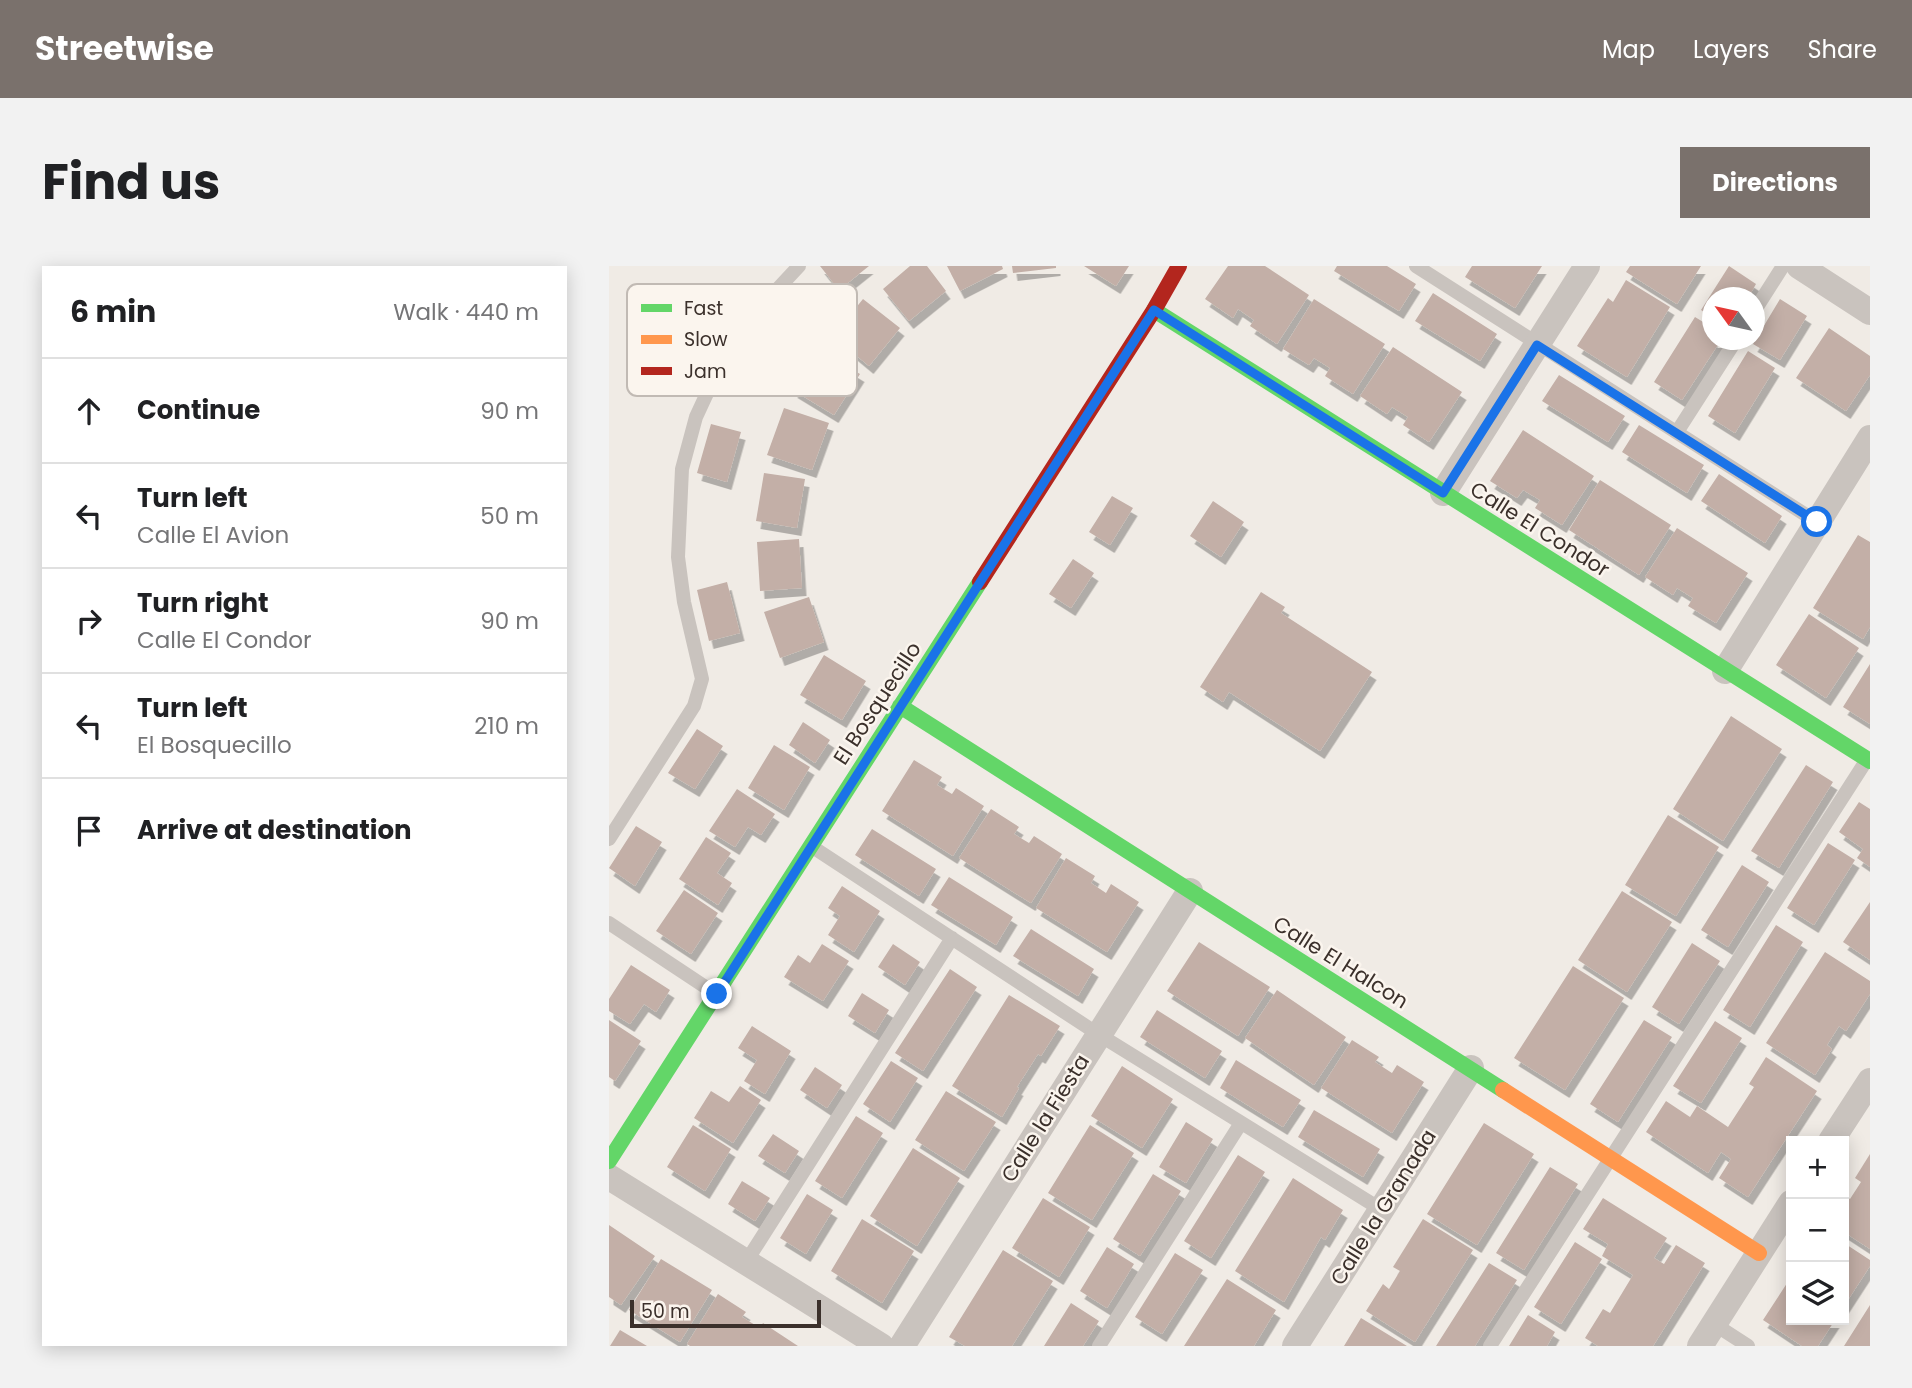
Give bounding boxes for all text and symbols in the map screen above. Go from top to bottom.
text: Streetwise [35,25,214,72]
text: Map [1602,33,1655,66]
text: Layers [1693,33,1769,66]
text: Share [1807,33,1877,66]
button: Directions [1680,147,1870,218]
text: Find us [42,148,220,216]
legend [627,284,857,396]
north arrow [1702,287,1765,350]
text: 6 min [70,290,156,333]
text: Fast [684,295,723,322]
text: Walk · 440 m [393,296,539,328]
text: Slow [684,326,728,353]
text: Jam [684,358,726,385]
icon: ahead [70,392,108,430]
text: Continue [137,392,260,428]
text: 90 m [480,395,539,427]
street label: Calle El Condor [1465,474,1615,584]
text: Turn left [137,480,248,516]
icon: left [70,497,108,535]
text: 50 m [480,500,539,532]
route start [1801,506,1832,537]
text: Calle El Avion [137,519,289,551]
text: Turn right [137,585,269,621]
icon: right [70,602,108,640]
text: 90 m [480,605,539,637]
text: Calle El Condor [137,624,312,656]
street label: El Bosquecillo [826,636,928,770]
text: Turn left [137,690,248,726]
icon: left [70,707,108,745]
text: 210 m [474,710,539,742]
text: El Bosquecillo [137,729,292,761]
icon: arrive [70,812,108,850]
text: Arrive at destination [137,812,412,848]
street label: Calle El Halcon [1268,909,1414,1015]
route end [701,978,732,1009]
street label: Calle la Fiesta [994,1048,1096,1188]
street label: Calle la Granada [1323,1124,1443,1290]
map controls [1786,1136,1849,1325]
button: + [1786,1136,1849,1199]
button: − [1786,1199,1849,1262]
button: layers [1786,1262,1849,1325]
scale bar [630,1297,821,1329]
text: 50 m [641,1298,690,1325]

